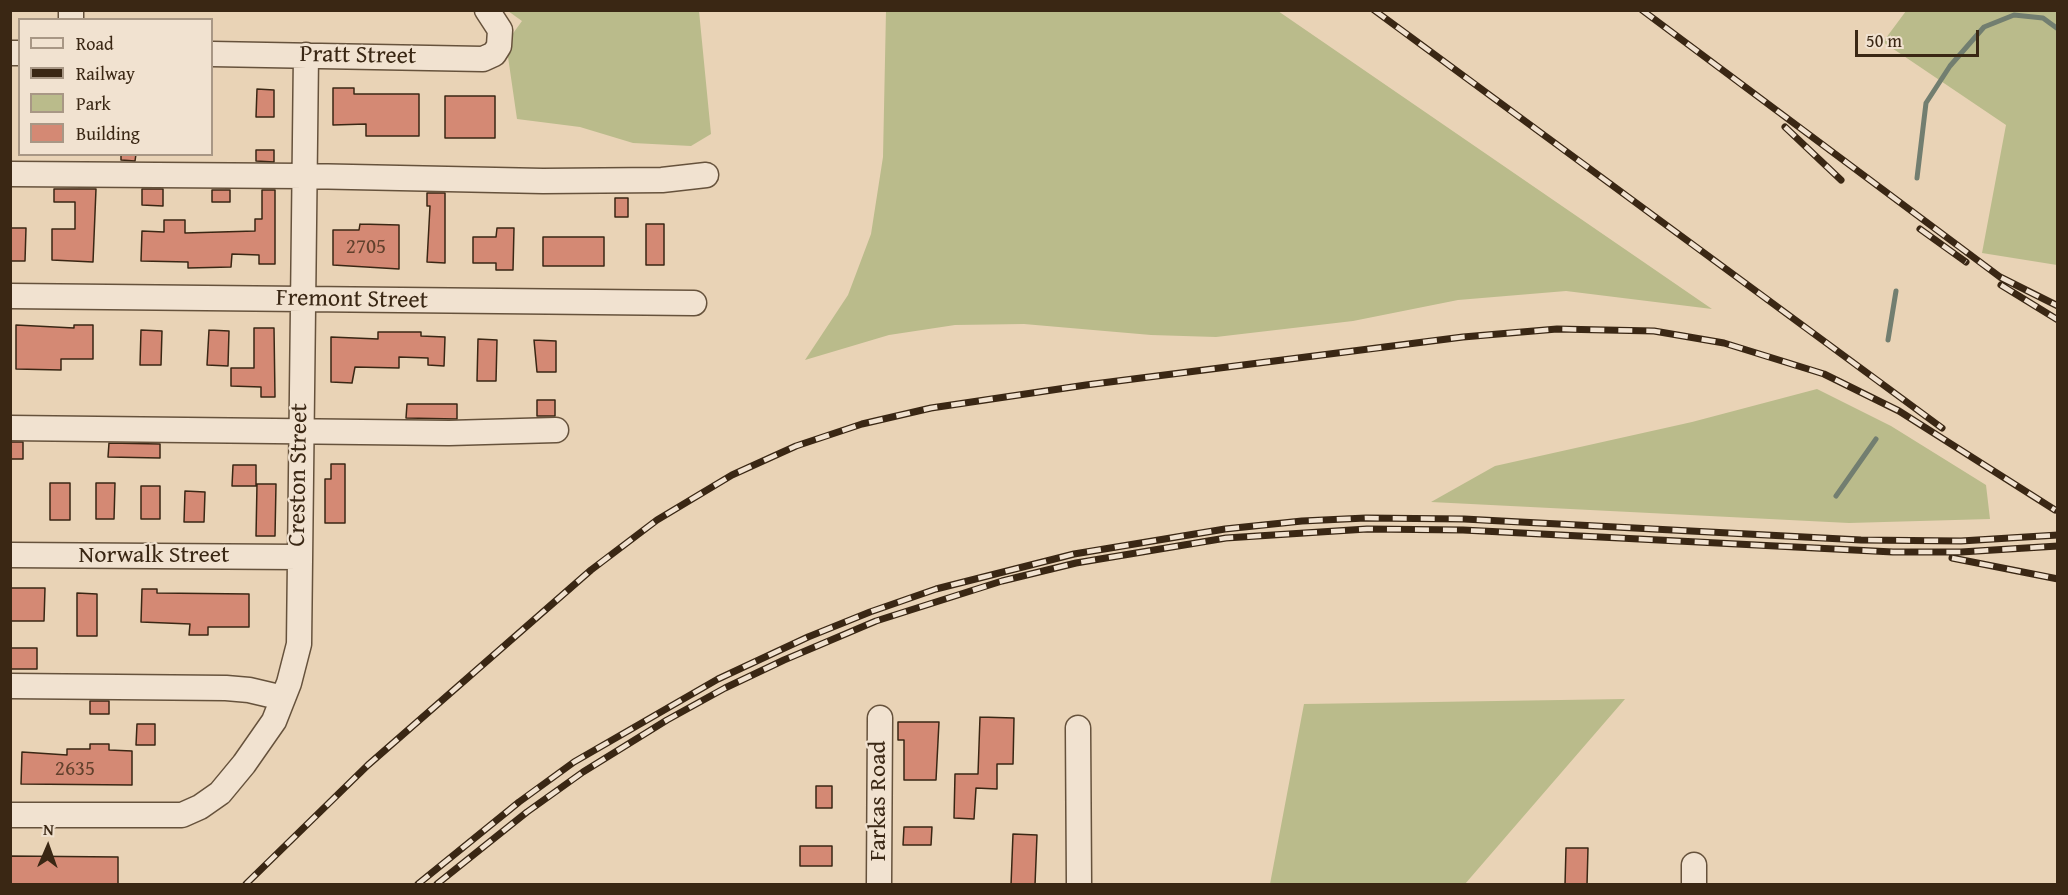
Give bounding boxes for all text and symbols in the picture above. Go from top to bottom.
legend [18,18,213,156]
scale bar [1858,18,1982,56]
text: 50 m [1866,27,1902,54]
text: Road [76,30,114,57]
street label: Pratt Street [299,41,417,71]
text: Railway [76,60,135,87]
text: Park [76,90,111,117]
text: Building [76,120,140,147]
house number: 2705 [346,235,386,261]
street label: Fremont Street [276,284,428,316]
street label: Creston Street [283,403,315,547]
street label: Norwalk Street [79,542,229,570]
street label: Farkas Road [865,741,893,861]
house number: 2635 [55,757,95,783]
north arrow [18,817,78,877]
text: N [43,817,54,841]

